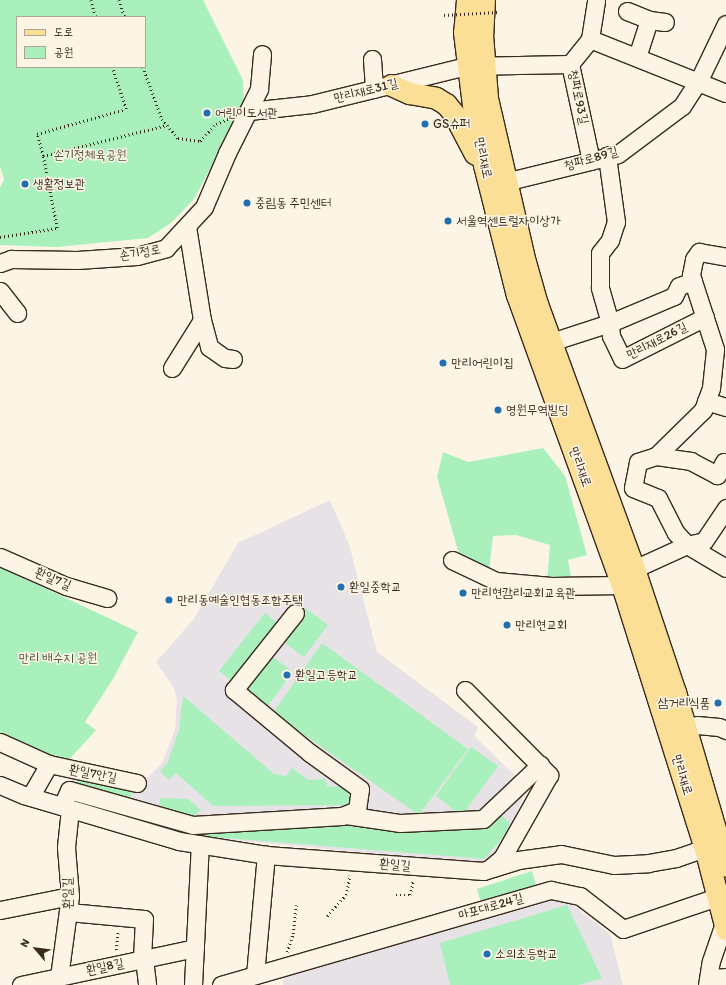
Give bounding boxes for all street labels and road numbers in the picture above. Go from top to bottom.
street label: 청파로93길 [565,68,591,126]
street label: 만리재로31길 [332,76,400,106]
street label: 만리재로 [471,136,495,180]
street label: 청파로89길 [562,144,620,174]
street label: 손기정로 [118,242,162,264]
street label: 만리재로26길 [624,319,690,363]
street label: 만리재로 [566,445,594,489]
street label: 환일7길 [33,564,73,594]
street label: 만리재로 [668,753,696,797]
street label: 환일7안길 [68,762,118,786]
street label: 환일길 [379,856,411,874]
street label: 환일길 [60,877,76,909]
street label: 마포대로24길 [457,890,525,924]
street label: 환일8길 [85,955,125,979]

